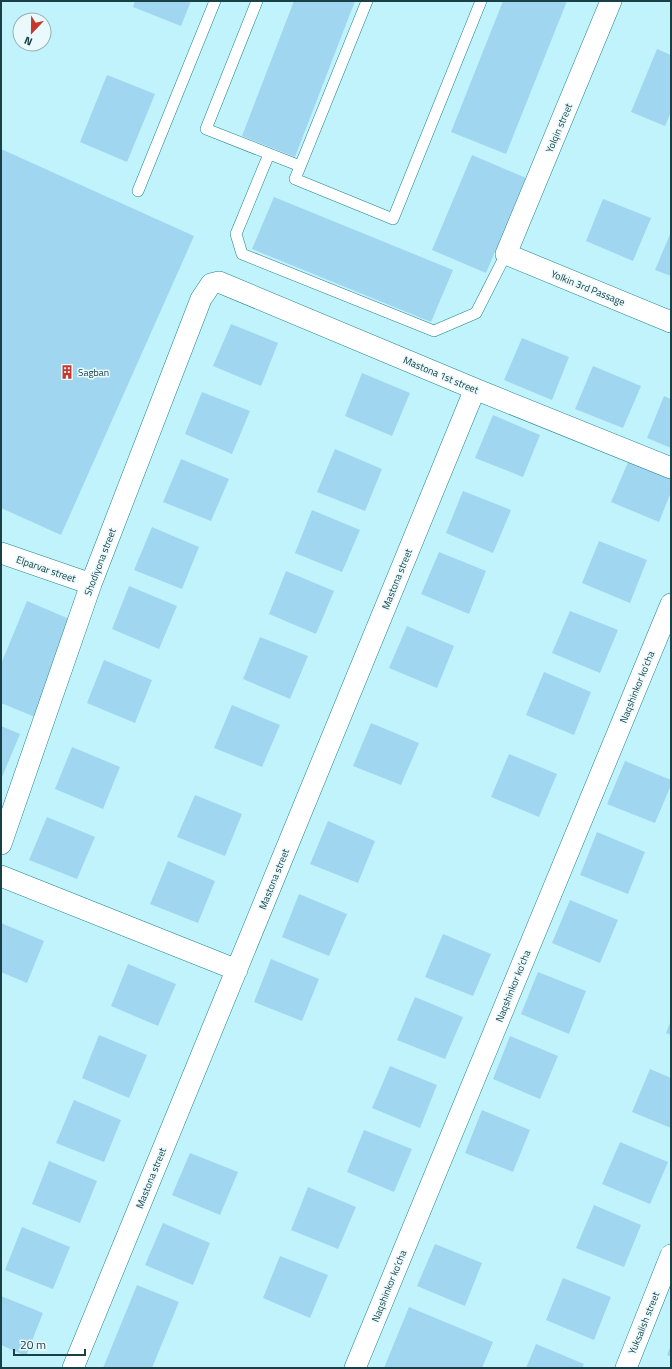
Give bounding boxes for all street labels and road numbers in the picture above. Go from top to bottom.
street label: Yolqin street [542,101,576,155]
street label: Yolkin 3rd Passage [549,266,627,310]
street label: Mastona 1st street [401,352,481,398]
street label: Shodiyona street [80,526,120,598]
street label: Mastona street [378,546,416,612]
street label: Elparvar street [14,552,78,586]
street label: Naqshinkor ko'cha [616,649,658,725]
street label: Mastona street [255,846,293,912]
street label: Naqshinkor ko'cha [492,948,534,1024]
street label: Mastona street [132,1145,170,1211]
street label: Naqshinkor ko'cha [368,1248,410,1324]
street label: Yuksalish street [625,1289,664,1357]

